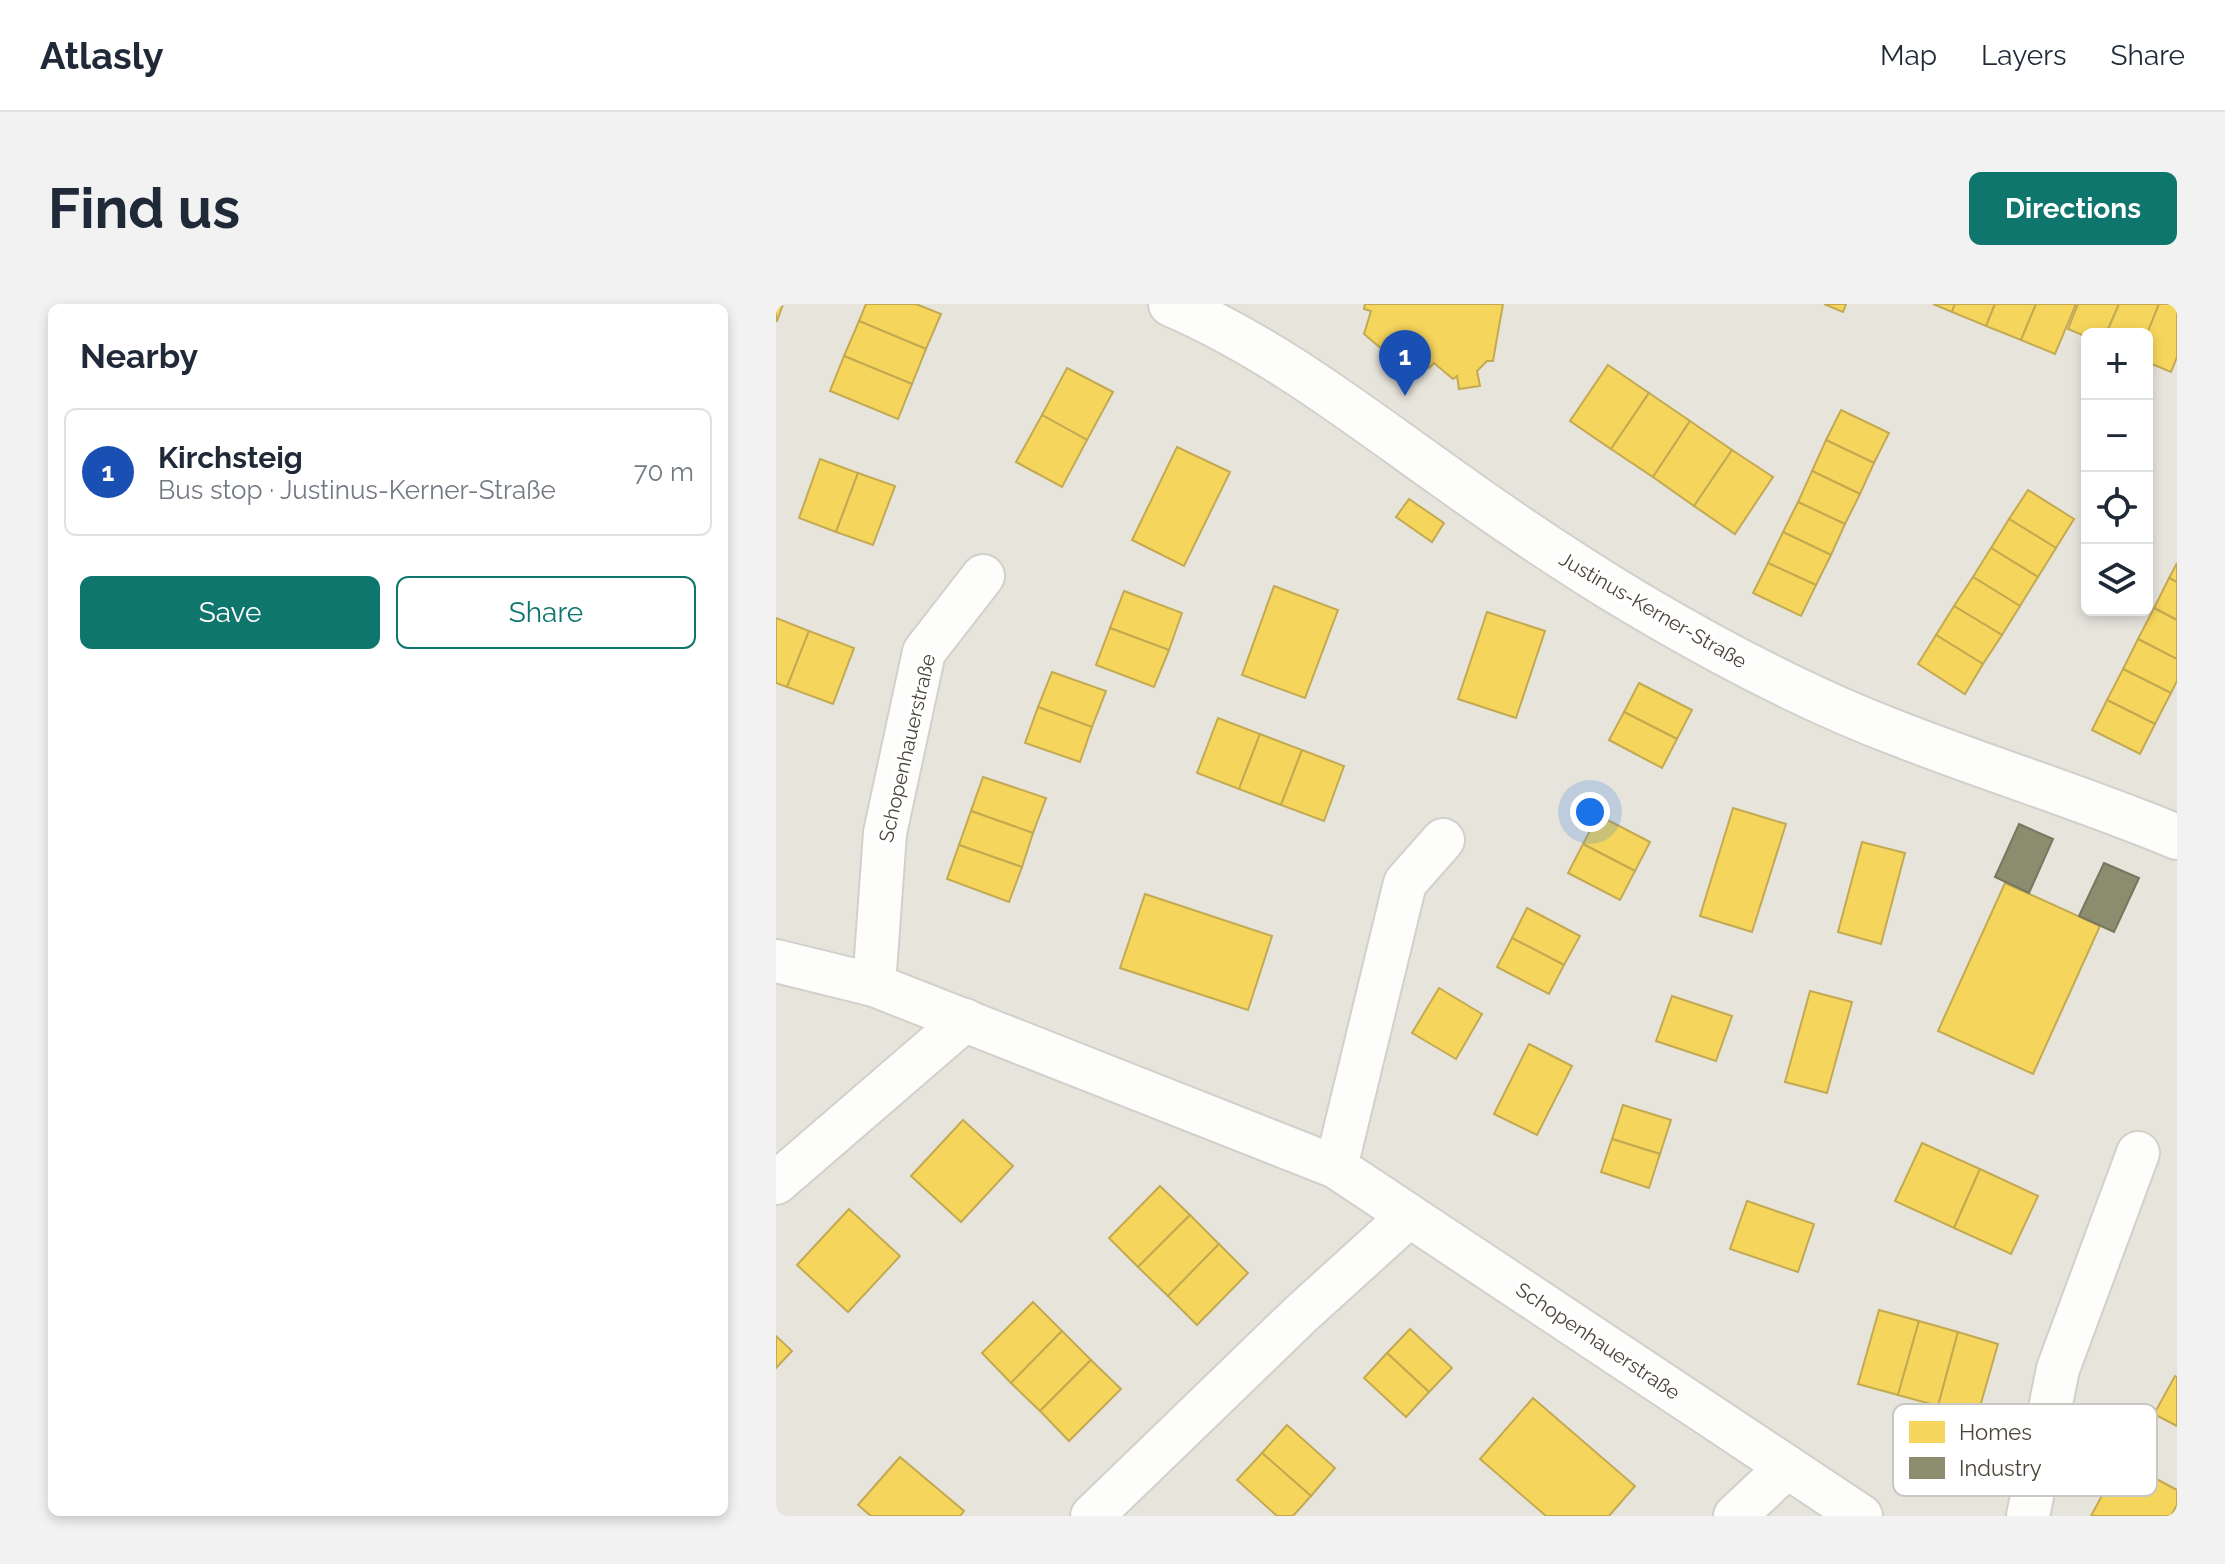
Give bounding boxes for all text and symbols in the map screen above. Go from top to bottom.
text: Atlasly [40,33,164,78]
text: Map [1880,39,1937,72]
text: Layers [1981,39,2067,72]
text: Share [2111,39,2185,72]
button: Directions [1969,172,2177,245]
text: Find us [48,175,240,241]
map controls [2081,328,2153,616]
button: + [2081,328,2153,400]
pin: 1 [1379,330,1431,396]
text: Nearby [80,336,198,376]
button: − [2081,400,2153,472]
text: Kirchsteig [158,440,303,475]
text: 1 [102,457,114,487]
text: 70 m [634,457,694,487]
button: locate [2081,472,2153,544]
text: Bus stop · Justinus-Kerner-Straße [158,475,556,505]
button: layers [2081,544,2153,616]
street label: Justinus-Kerner-Straße [1555,547,1751,674]
button: Save [80,576,380,649]
button: Share [396,576,696,649]
street label: Schopenhauerstraße [874,651,940,845]
your location [1570,792,1610,832]
street label: Schopenhauerstraße [1511,1277,1685,1405]
legend [1893,1404,2157,1496]
text: Homes [1959,1419,2032,1445]
text: Industry [1959,1455,2042,1481]

